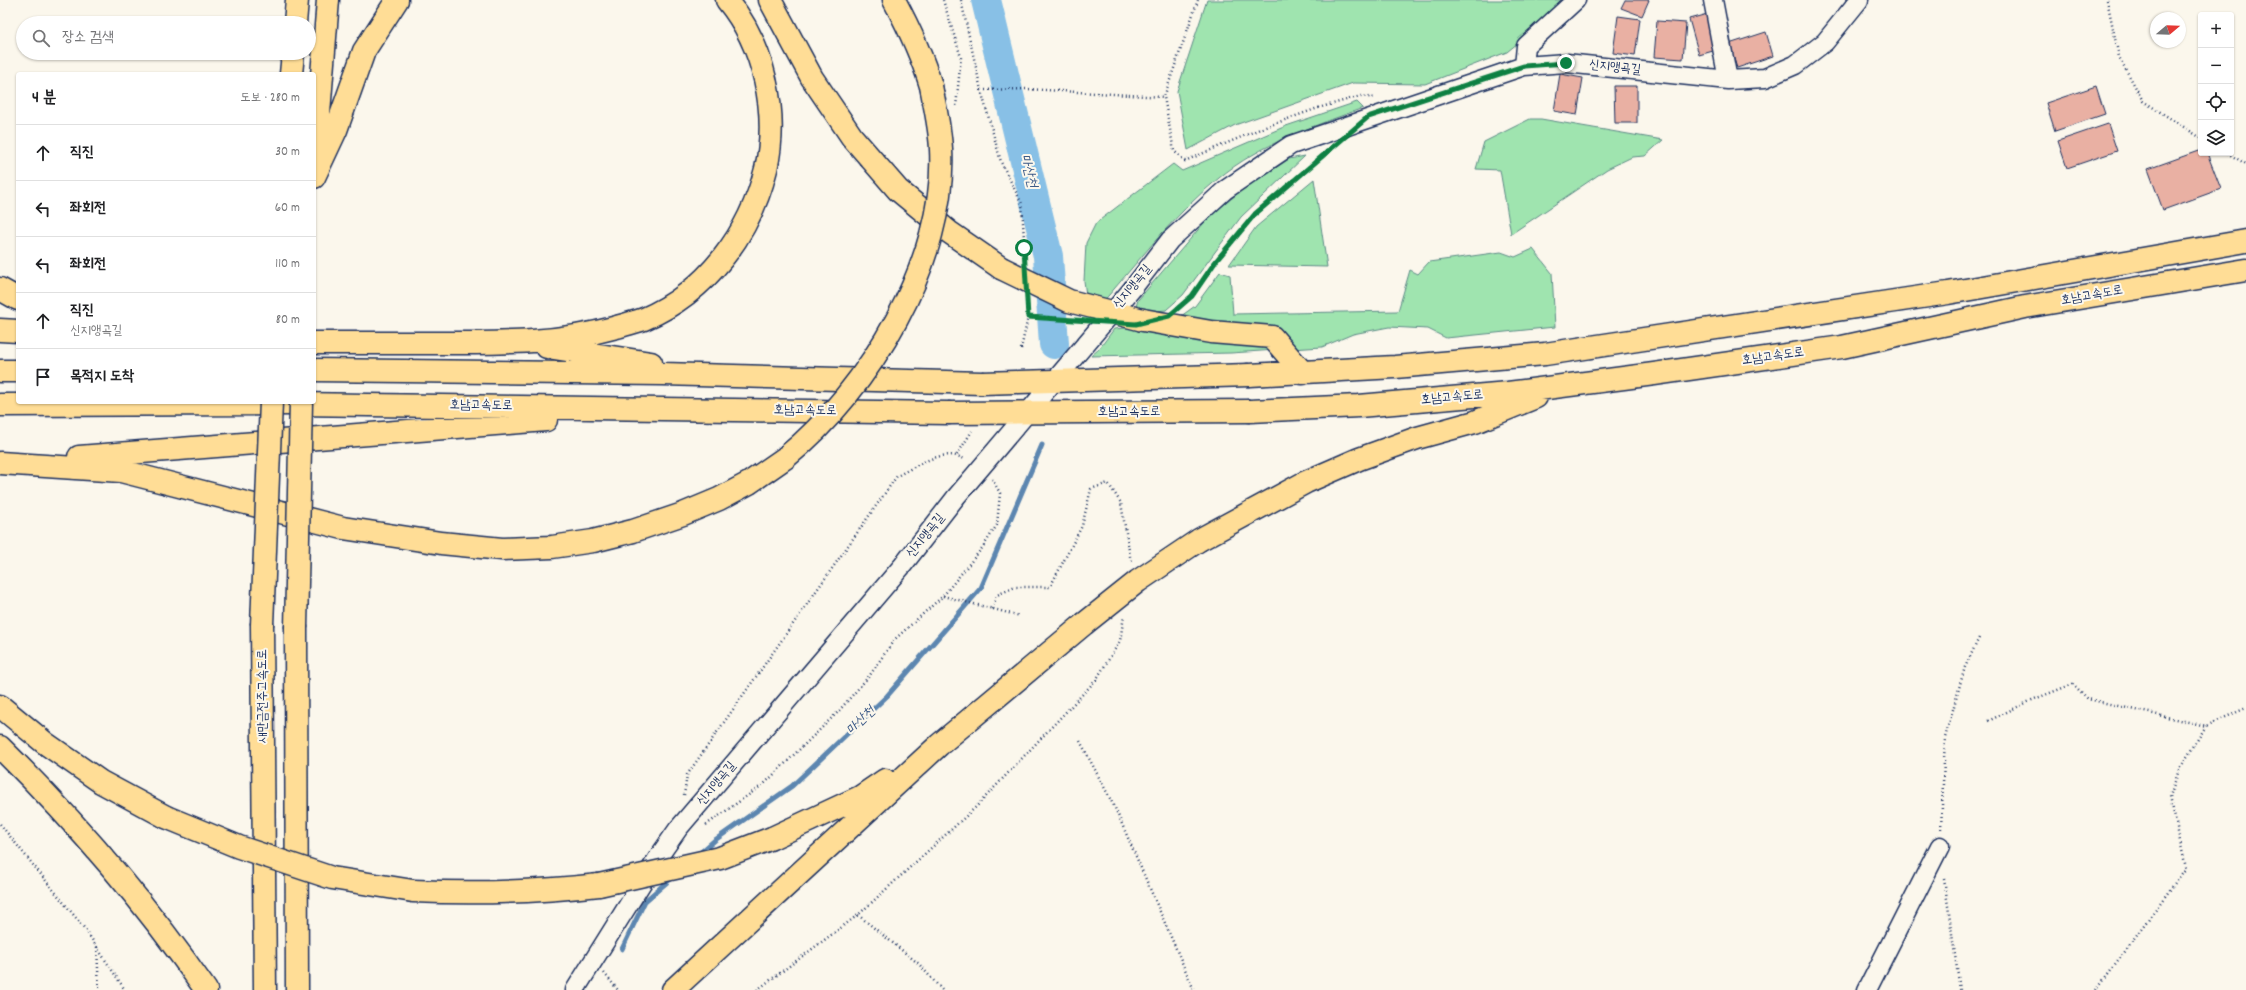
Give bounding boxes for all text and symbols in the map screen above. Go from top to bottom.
north arrow [2150,12,2186,48]
map controls [2198,12,2234,156]
button: + [2198,12,2234,48]
search box [16,16,316,60]
icon: search [30,27,52,49]
text: 장소 검색 [62,27,114,49]
button: − [2198,48,2234,84]
route end [1557,54,1575,72]
street label: 신지앵곡길 [1588,56,1642,80]
button: locate [2198,84,2234,120]
text: 4 분 [32,87,57,111]
text: 도보 · 280 m [240,89,300,108]
button: layers [2198,120,2234,156]
icon: ahead [32,142,54,164]
text: 직진 [70,142,94,164]
text: 30 m [275,143,300,162]
water label: 마산천 [1014,152,1042,191]
icon: left [32,198,54,220]
text: 좌회전 [70,198,106,220]
text: 60 m [275,199,300,218]
route start [1015,239,1033,257]
icon: left [32,254,54,276]
text: 좌회전 [70,254,106,276]
text: 110 m [275,255,300,274]
street label: 신지앵곡길 [1109,261,1157,313]
street label: 호남고속도로 [2059,281,2125,311]
text: 직진 [70,300,94,322]
icon: ahead [32,310,54,332]
text: 80 m [276,311,300,330]
text: 신지앵곡길 [70,322,122,341]
street label: 호남고속도로 [1741,343,1805,371]
icon: arrive [32,366,54,388]
text: 목적지 도착 [70,366,134,388]
street label: 호남고속도로 [1420,386,1484,410]
street label: 호남고속도로 [449,396,513,416]
street label: 호남고속도로 [773,401,837,421]
street label: 호남고속도로 [1098,403,1160,422]
street label: 신지앵곡길 [902,510,950,562]
street label: 새만금전주고속도로 [254,649,273,743]
water label: 마산천 [842,701,881,740]
street label: 신지앵곡길 [693,758,741,810]

